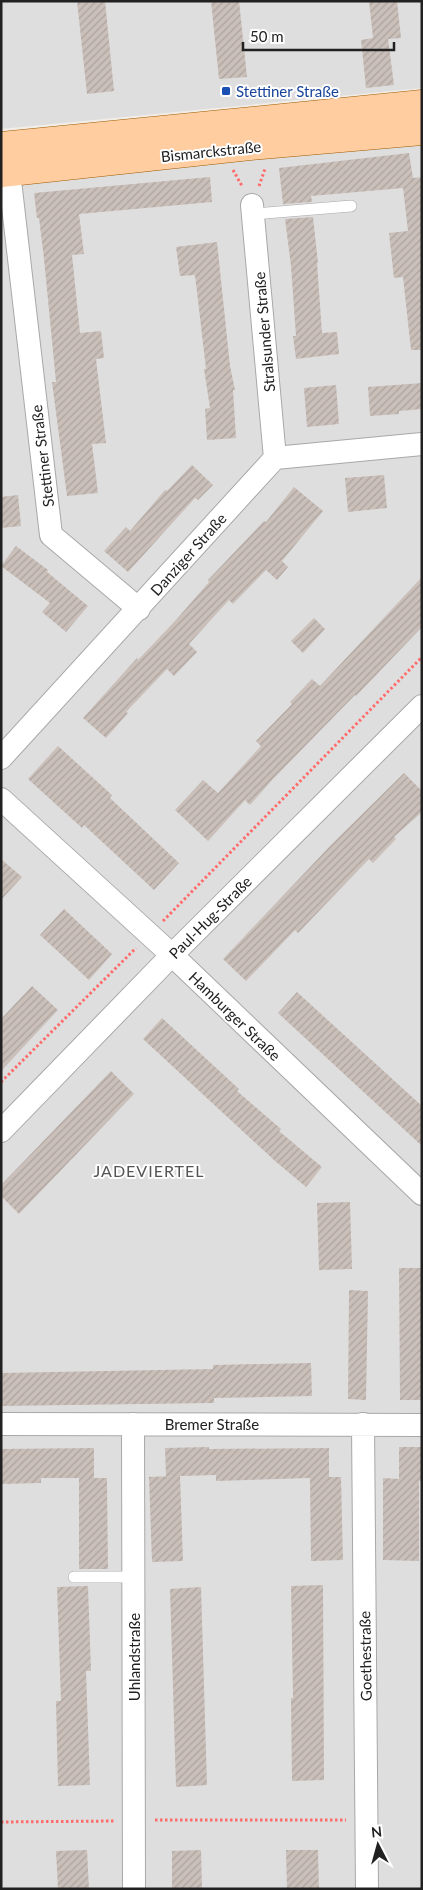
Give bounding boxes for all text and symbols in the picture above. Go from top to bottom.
scale bar [243,20,394,52]
text: 50 m [250,27,284,45]
place label: Stettiner Straße [236,82,339,100]
marker: Stettiner Straße [220,85,232,97]
street label: Bismarckstraße [160,137,262,165]
street label: Stralsunder Straße [250,271,278,393]
street label: Stettiner Straße [27,404,57,508]
street label: Danziger Straße [146,509,230,599]
street label: Paul-Hug-Straße [165,872,255,962]
street label: Hamburger Straße [185,968,285,1064]
district label: JADEVIERTEL [94,1161,204,1180]
street label: Bremer Straße [165,1415,259,1433]
street label: Goethestraße [355,1611,375,1701]
street label: Uhlandstraße [125,1613,143,1701]
north arrow [353,1820,403,1870]
text: N [370,1823,383,1841]

